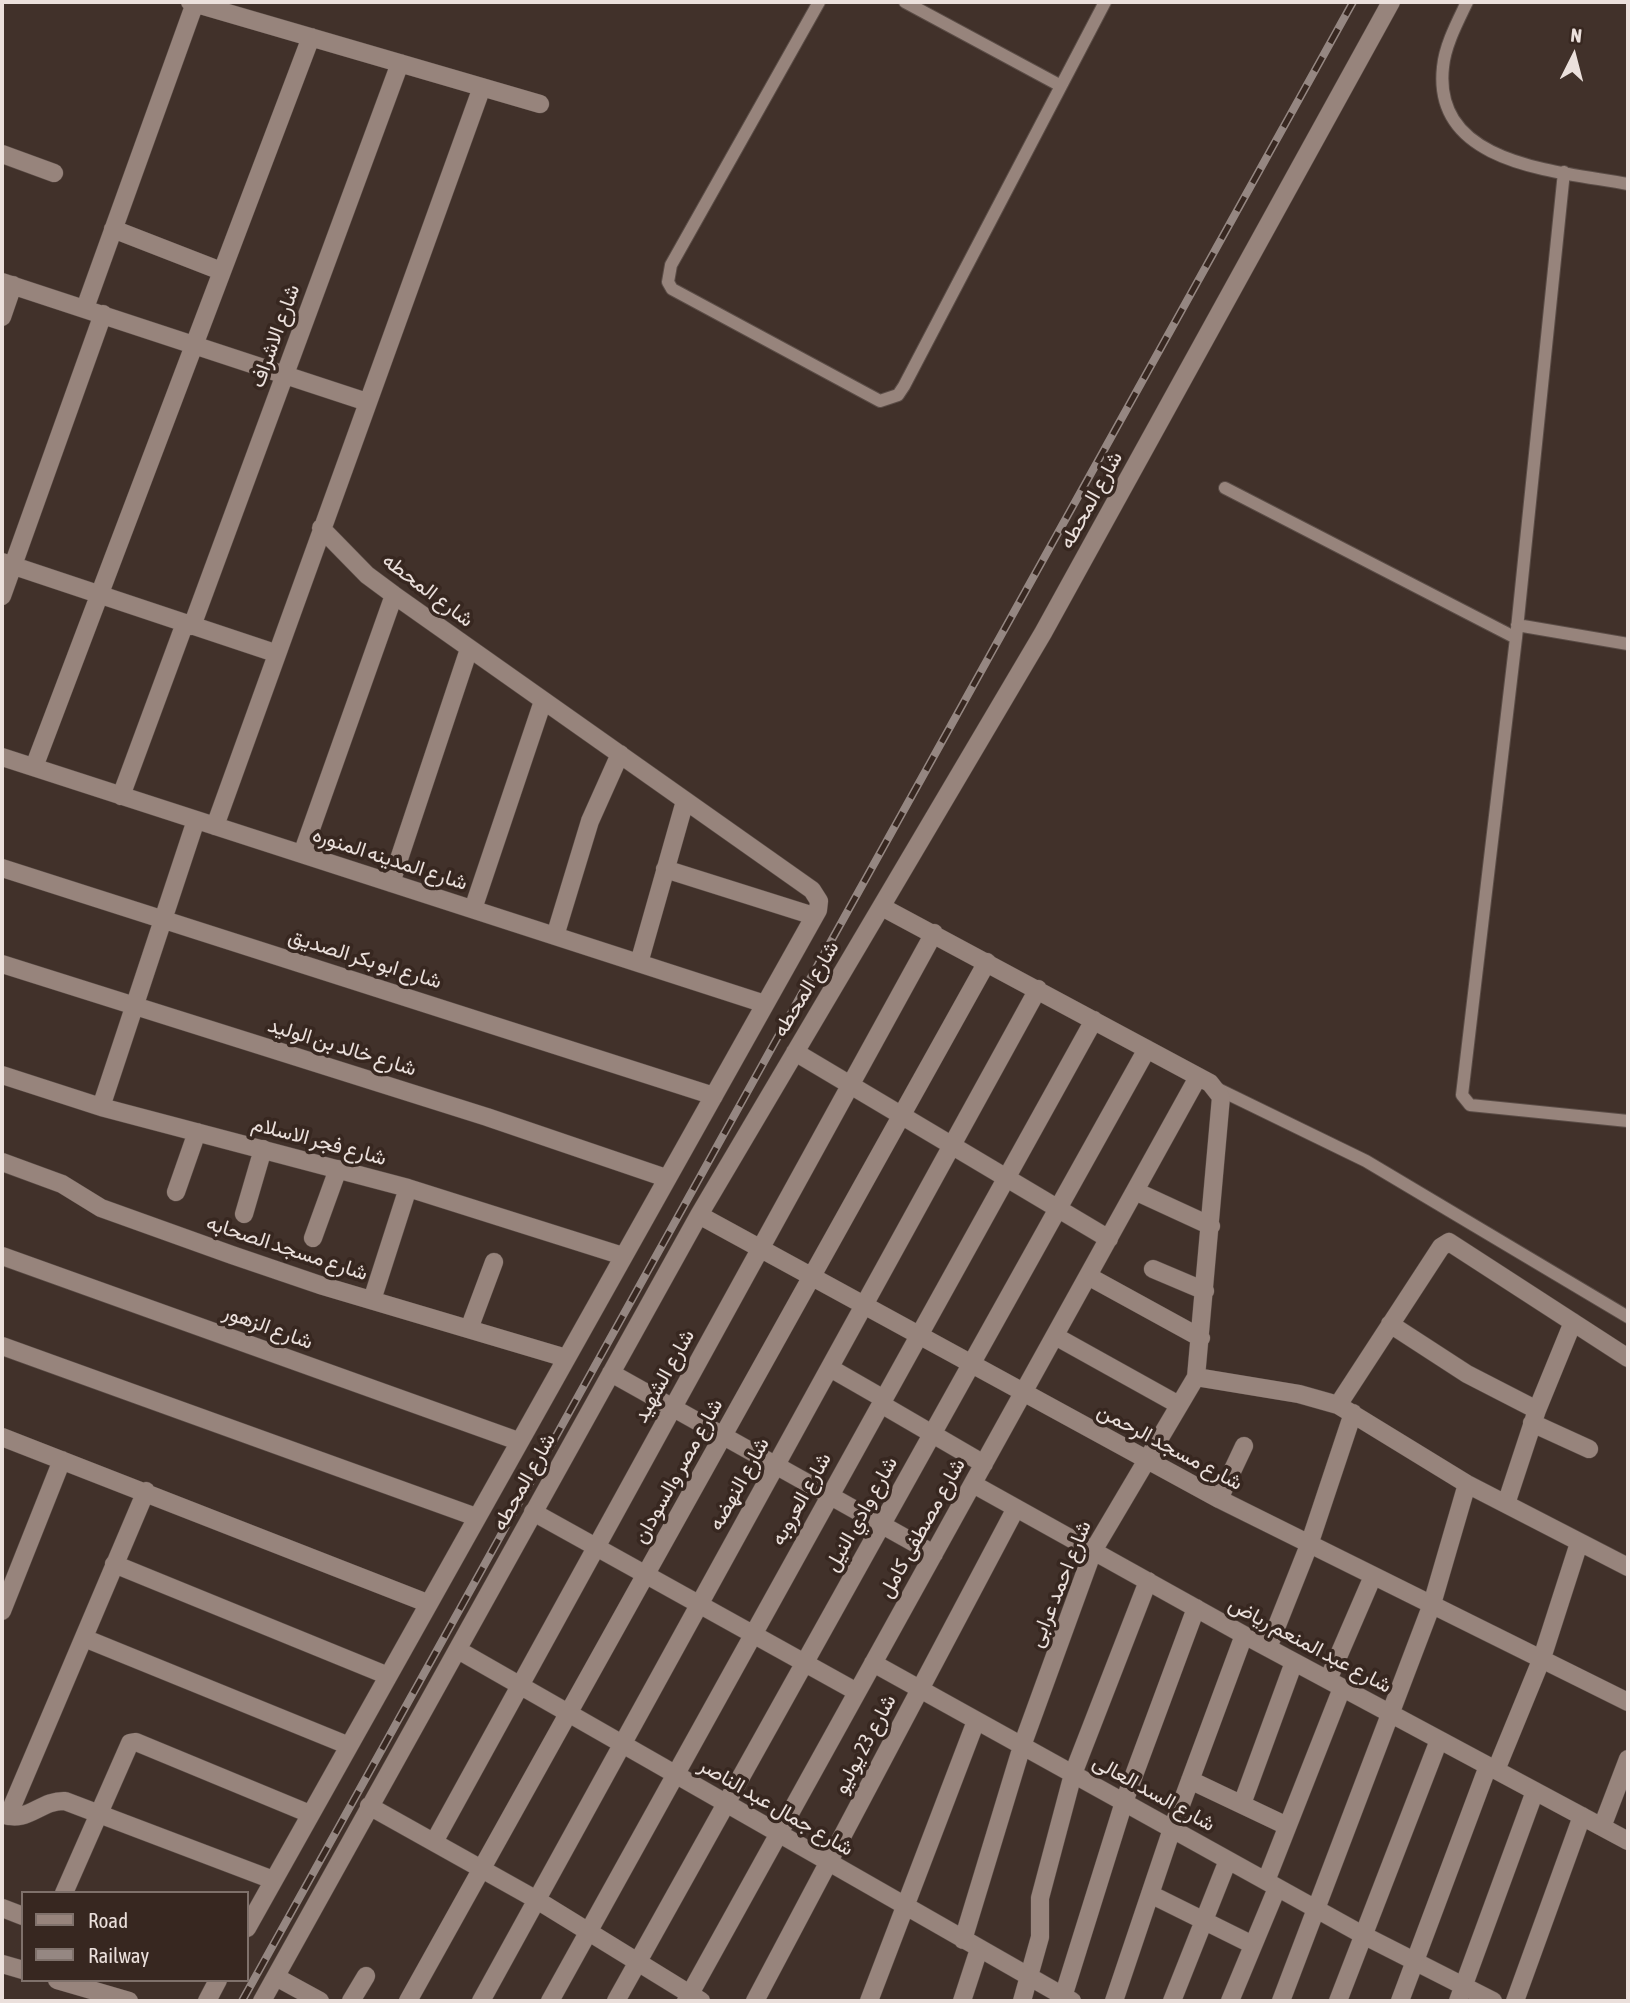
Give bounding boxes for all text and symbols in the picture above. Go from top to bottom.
north arrow [1539,21,1609,91]
text: N [1569,24,1583,47]
street label: شارع الاشراف [245,281,305,391]
street label: شارع المحطه [1054,447,1128,553]
street label: شارع المحطه [378,548,478,632]
street label: شارع المدينه المنوره [309,822,471,896]
street label: شارع ابو بكر الصديق [285,924,445,994]
street label: شارع المحطه [768,936,844,1042]
street label: شارع خالد بن الوليد [265,1012,419,1082]
street label: شارع فجر الاسلام [249,1111,389,1171]
street label: شارع مسجد الصحابه [203,1210,371,1286]
street label: شارع الزهور [220,1299,316,1355]
street label: شارع الشهيد [628,1325,700,1427]
street label: شارع مصر والسودان [628,1394,728,1548]
street label: شارع مسجد الرحمن [1093,1398,1247,1496]
street label: شارع المحطه [487,1429,561,1535]
street label: شارع النهضه [703,1433,775,1535]
street label: شارع العروبه [765,1448,837,1550]
street label: شارع وادي النيل [819,1452,903,1576]
street label: شارع مصطفى كامل [873,1454,971,1602]
street label: شارع احمد عرابى [1023,1517,1097,1651]
street label: شارع عبد المنعم رياض [1224,1591,1396,1699]
street label: شارع 23 يوليو [828,1690,902,1798]
street label: شارع السد العالى [1088,1749,1220,1837]
street label: شارع جمال عبد الناصر [694,1752,858,1862]
legend [21,1891,248,1982]
text: Road [88,1908,128,1932]
text: Railway [88,1943,149,1967]

